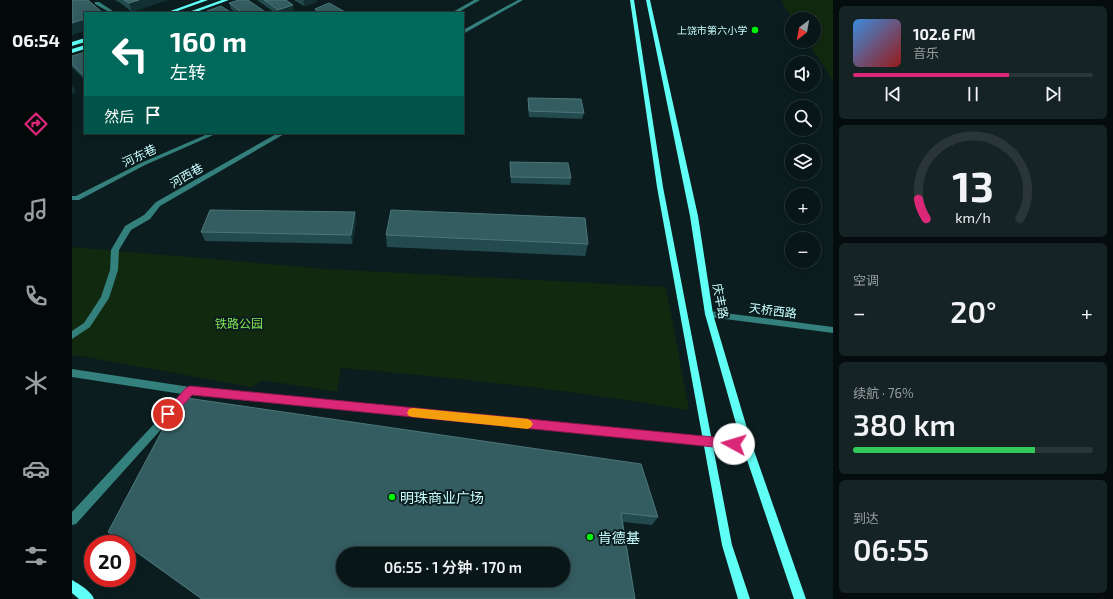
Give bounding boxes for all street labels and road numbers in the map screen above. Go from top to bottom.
street label: 河东巷 [120,141,158,169]
street label: 河西巷 [167,160,205,190]
street label: 庆丰路 [711,282,731,320]
street label: 天桥西路 [748,300,798,320]

